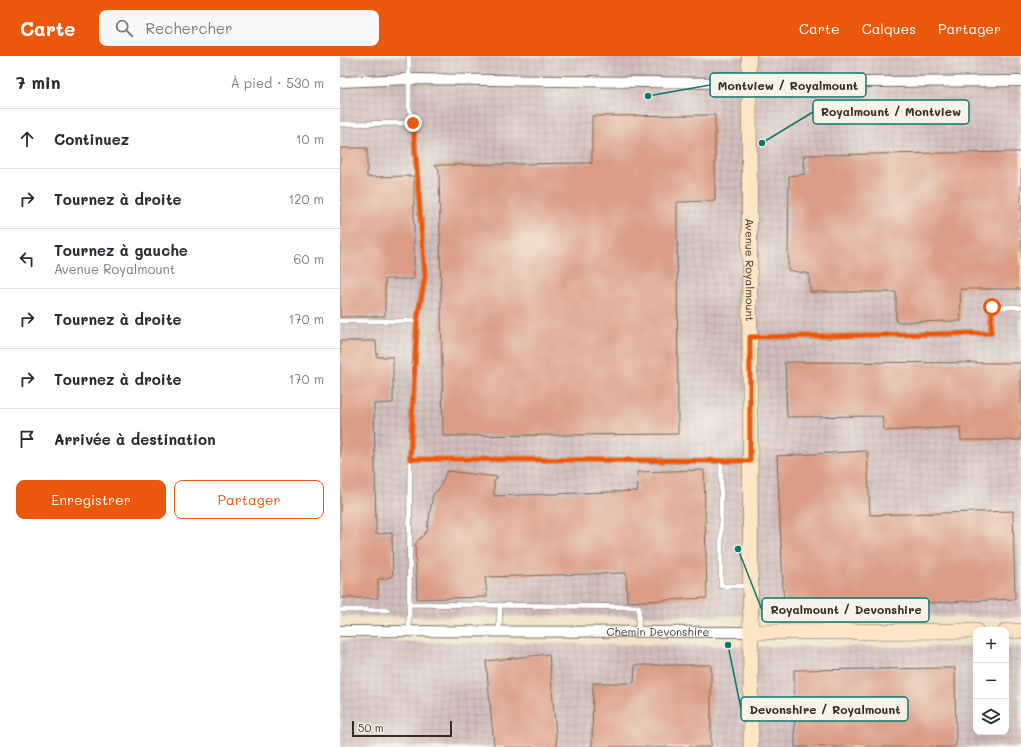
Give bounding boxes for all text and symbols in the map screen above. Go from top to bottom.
search box [99,10,379,46]
text: Carte [20,16,75,41]
icon: search [113,17,135,39]
text: Rechercher [145,18,233,38]
text: Carte [799,19,840,38]
text: Calques [862,19,916,38]
text: Partager [938,19,1001,38]
text: 7 min [16,71,61,93]
callout: Montview / Royalmount [710,73,866,97]
text: À pied · 530 m [231,74,324,91]
text: Montview / Royalmount [718,77,858,93]
callout: Royalmount / Montview [813,100,969,124]
text: Royalmount / Montview [821,103,961,119]
route end [404,114,422,132]
icon: ahead [16,128,38,150]
text: Continuez [54,129,129,149]
text: 10 m [296,130,324,147]
icon: right [16,188,38,210]
text: Tournez à droite [54,189,182,209]
text: 120 m [288,190,324,207]
street label: Avenue Royalmount [742,219,758,322]
text: Tournez à gauche [54,240,188,260]
icon: left [16,248,38,270]
text: 60 m [294,250,324,267]
text: Avenue Royalmount [54,260,175,277]
route start [983,298,1001,316]
icon: right [16,308,38,330]
text: Tournez à droite [54,309,182,329]
text: 170 m [288,310,324,327]
icon: right [16,368,38,390]
text: Tournez à droite [54,369,182,389]
text: 170 m [288,370,324,387]
icon: arrive [16,428,38,450]
text: Arrivée à destination [54,429,216,449]
button: Enregistrer [16,480,166,519]
button: Partager [174,480,324,519]
callout: Royalmount / Devonshire [762,598,929,622]
text: Royalmount / Devonshire [770,601,922,617]
street label: Chemin Devonshire [607,624,710,639]
map controls [973,627,1009,735]
button: + [973,627,1009,663]
button: − [973,663,1009,699]
callout: Devonshire / Royalmount [741,697,908,721]
button: layers [973,699,1009,735]
text: Devonshire / Royalmount [749,701,901,717]
scale bar [352,719,452,738]
text: 50 m [358,720,384,735]

